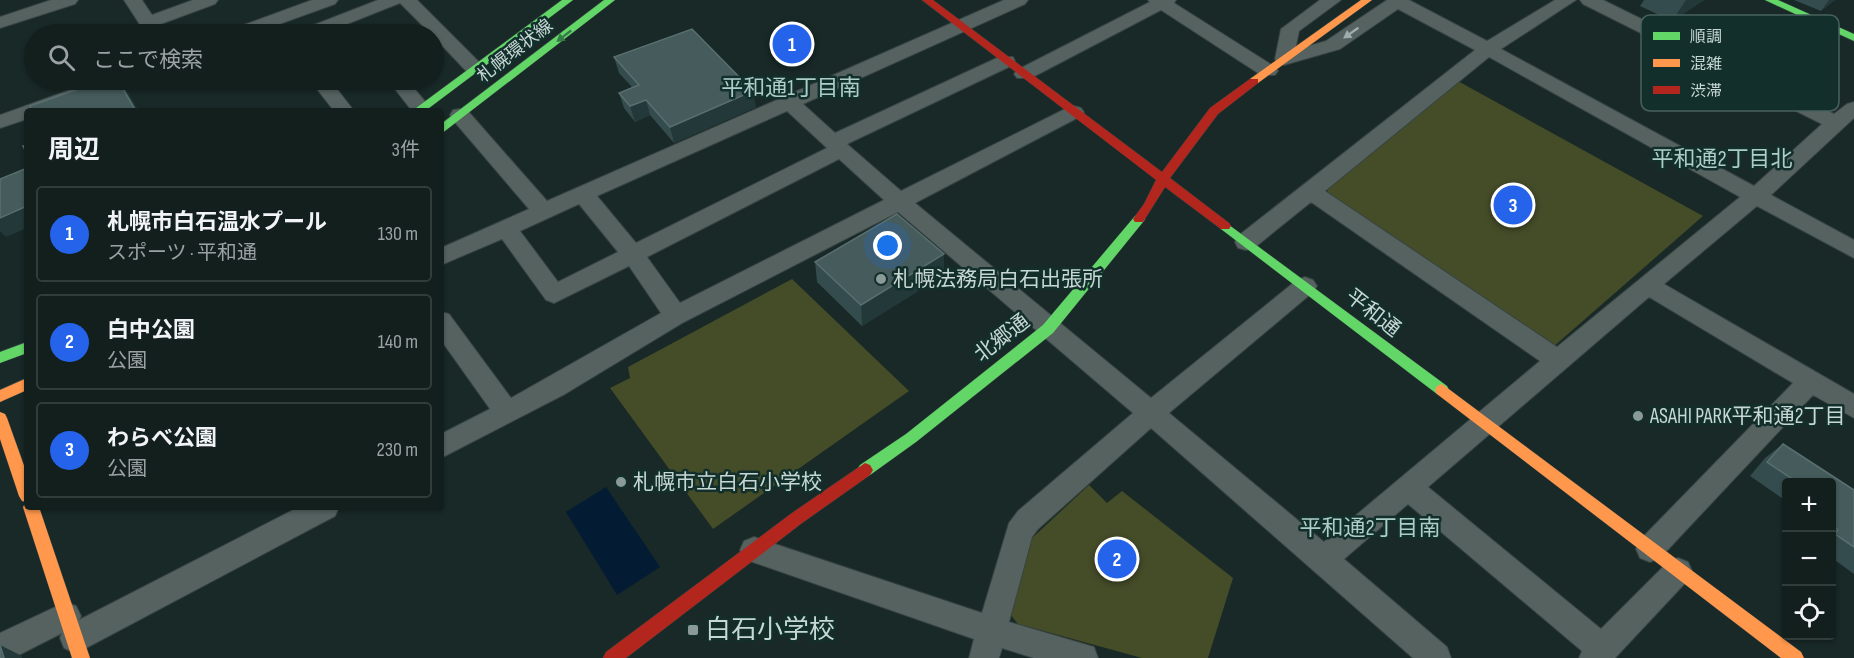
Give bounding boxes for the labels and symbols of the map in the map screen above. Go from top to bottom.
street label: 札幌環状線 [473,15,557,87]
legend [1641,15,1839,111]
pin: 1 [772,22,812,66]
one-way arrow [1343,27,1359,39]
text: 順調 [1690,28,1722,47]
one-way arrow [556,29,571,41]
text: 混雑 [1690,55,1722,74]
district label: 平和通1丁目南 [721,75,861,102]
text: 渋滞 [1690,82,1722,101]
district label: 平和通2丁目北 [1651,146,1793,173]
pin: 3 [1494,182,1532,228]
your location [873,231,902,260]
place label: 札幌法務局白石出張所 [893,267,1103,292]
marker: 札幌法務局白石出張所 [874,272,888,286]
street label: 平和通 [1340,284,1406,342]
street label: 北郷通 [969,309,1035,367]
place label: ASAHI PARK平和通2丁目 [1649,404,1846,429]
marker: ASAHI PARK平和通2丁目 [1631,409,1645,423]
place label: 札幌市立白石小学校 [633,470,822,495]
marker: 札幌市立白石小学校 [614,475,628,489]
district label: 平和通2丁目南 [1299,515,1441,542]
pin: 2 [1098,536,1136,582]
place label: 白石小学校 [705,615,835,646]
marker: 白石小学校 [686,623,700,637]

